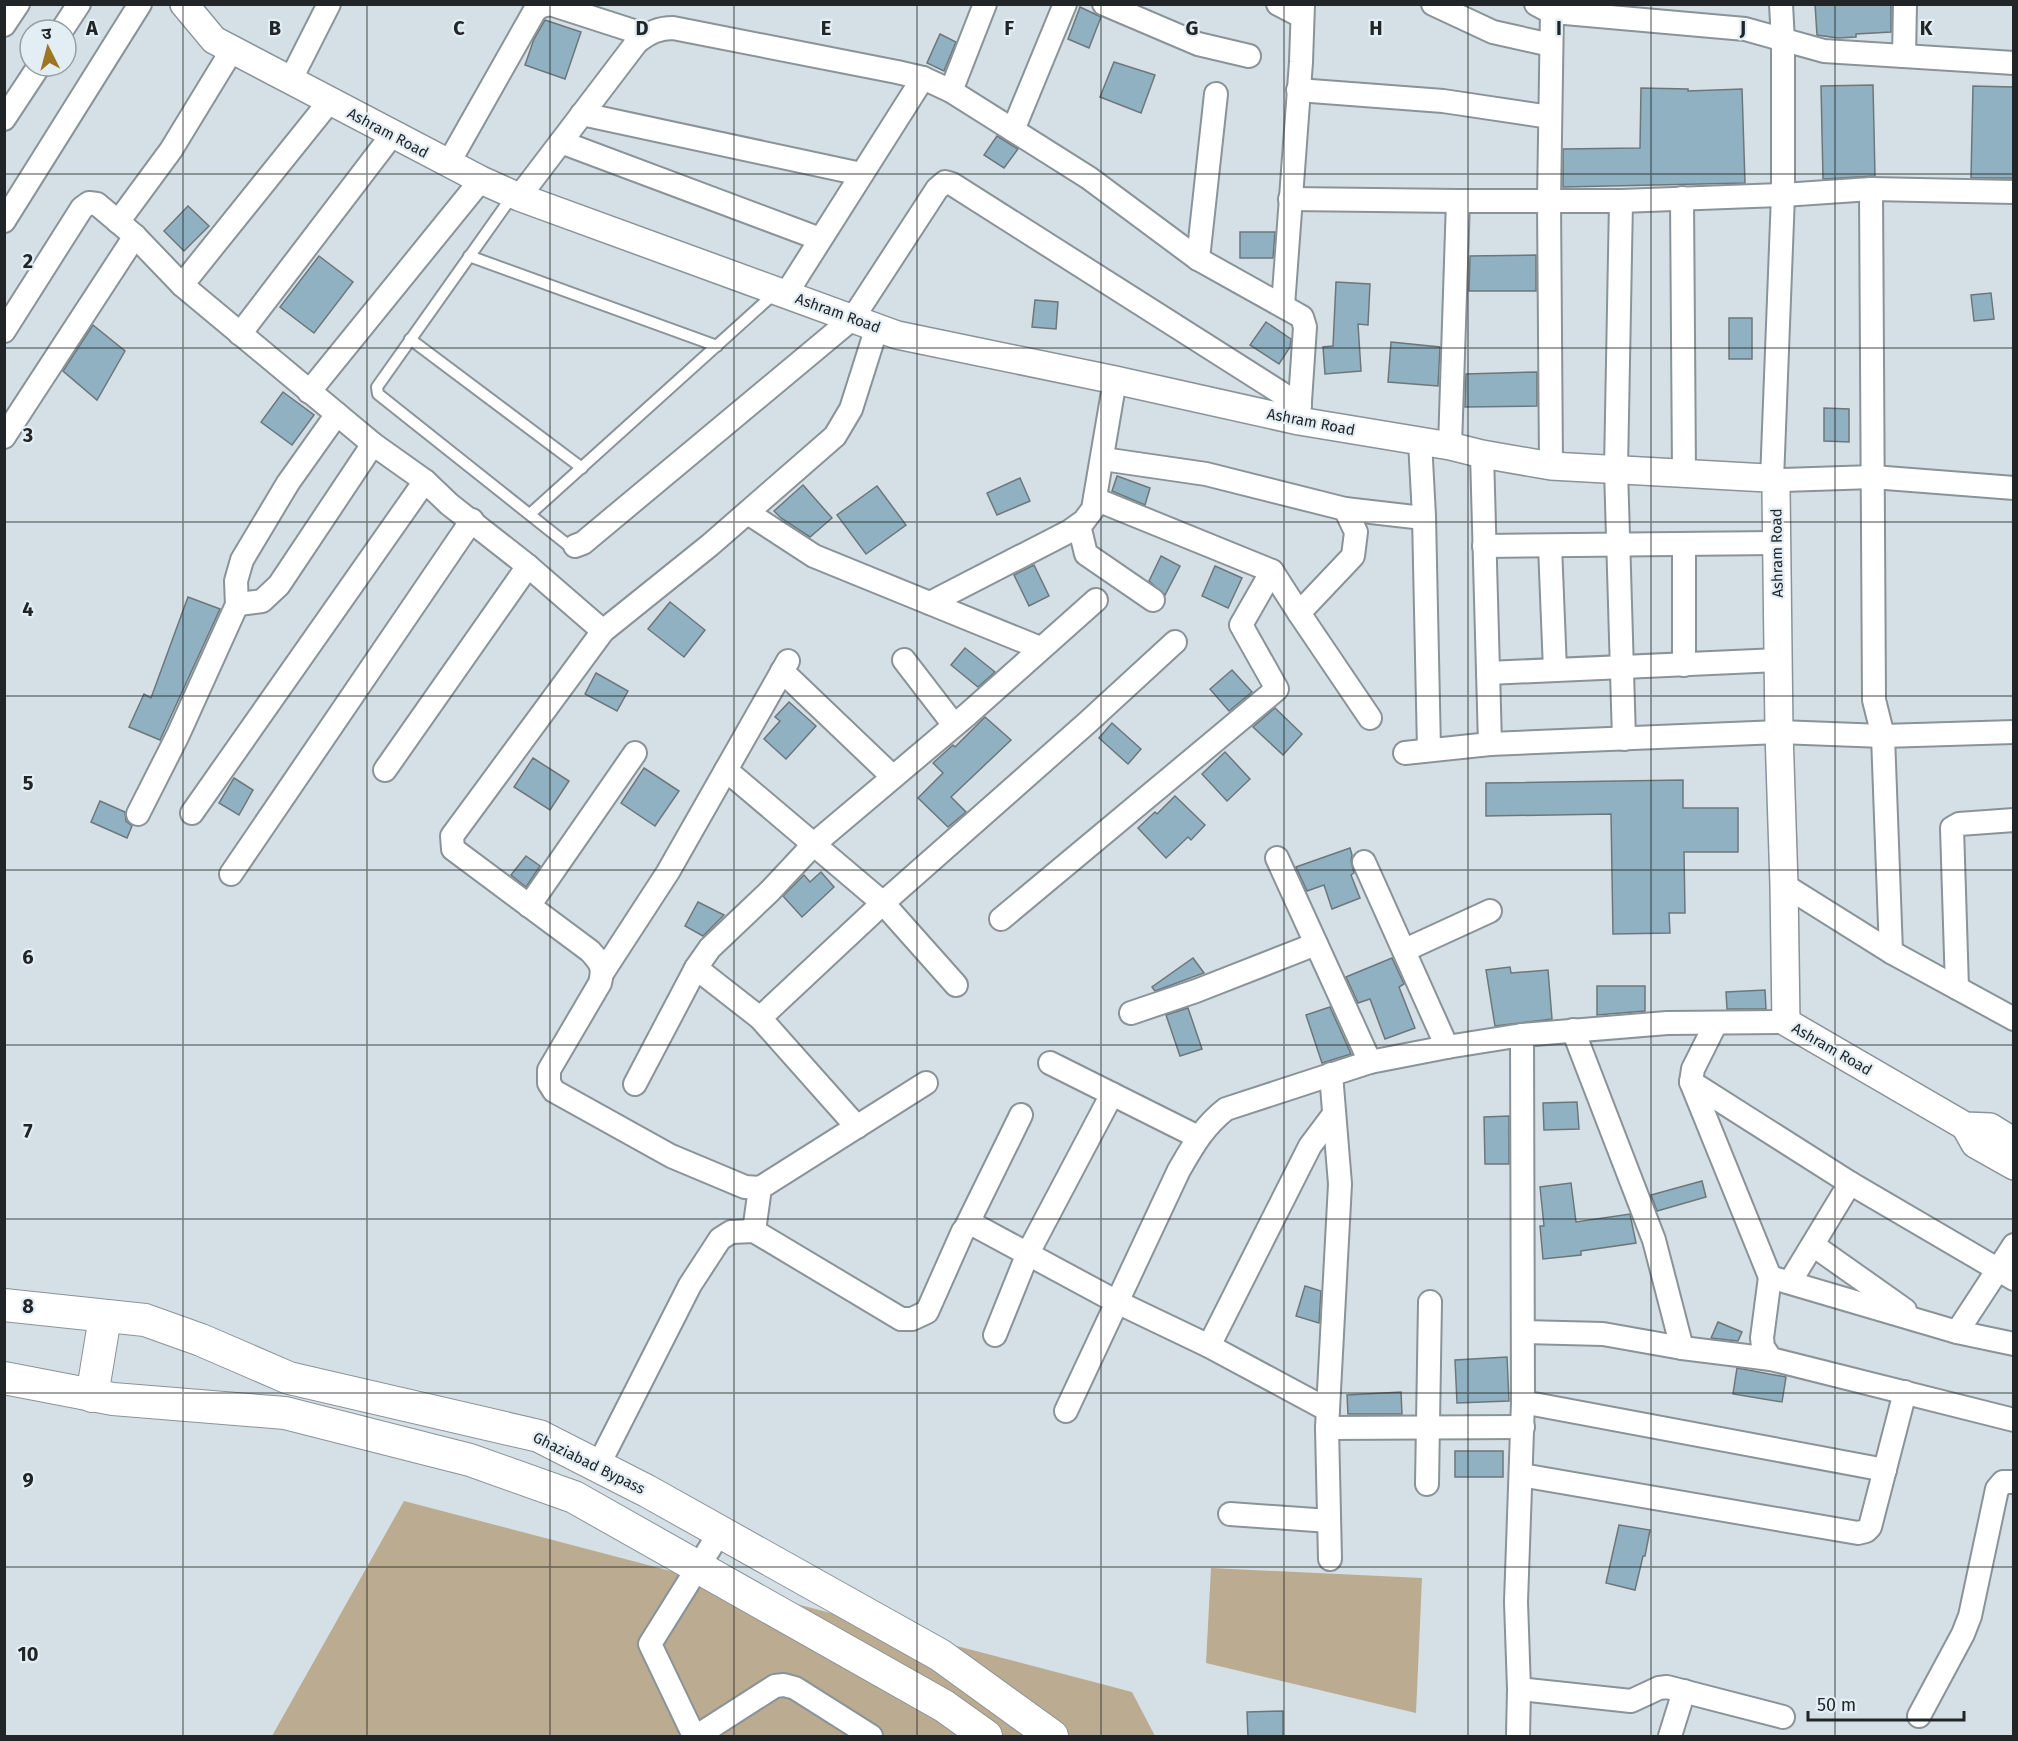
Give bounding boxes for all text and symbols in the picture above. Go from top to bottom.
text: A [85,16,99,40]
text: B [269,16,281,40]
text: C [453,16,465,40]
text: D [635,16,649,40]
text: E [821,16,831,40]
text: F [1004,16,1014,40]
text: G [1186,16,1198,40]
text: H [1369,16,1383,40]
text: I [1556,16,1562,40]
text: J [1739,16,1746,40]
text: K [1920,16,1933,40]
north arrow [18,18,78,78]
text: उ [41,24,53,44]
street label: Ashram Road [344,104,432,162]
text: 2 [23,249,33,273]
street label: Ashram Road [793,289,883,337]
street label: Ashram Road [1265,405,1357,439]
text: 3 [22,423,33,447]
street label: Ashram Road [1767,508,1787,598]
text: 4 [22,597,34,621]
text: 5 [23,771,34,795]
text: 6 [22,945,34,969]
street label: Ashram Road [1789,1019,1875,1079]
text: 7 [23,1119,33,1143]
text: 8 [22,1294,34,1318]
street label: Ghaziabad Bypass [530,1428,648,1498]
text: 9 [22,1468,34,1492]
text: 10 [18,1642,38,1666]
scale bar [1808,1684,1964,1722]
text: 50 m [1817,1694,1856,1716]

